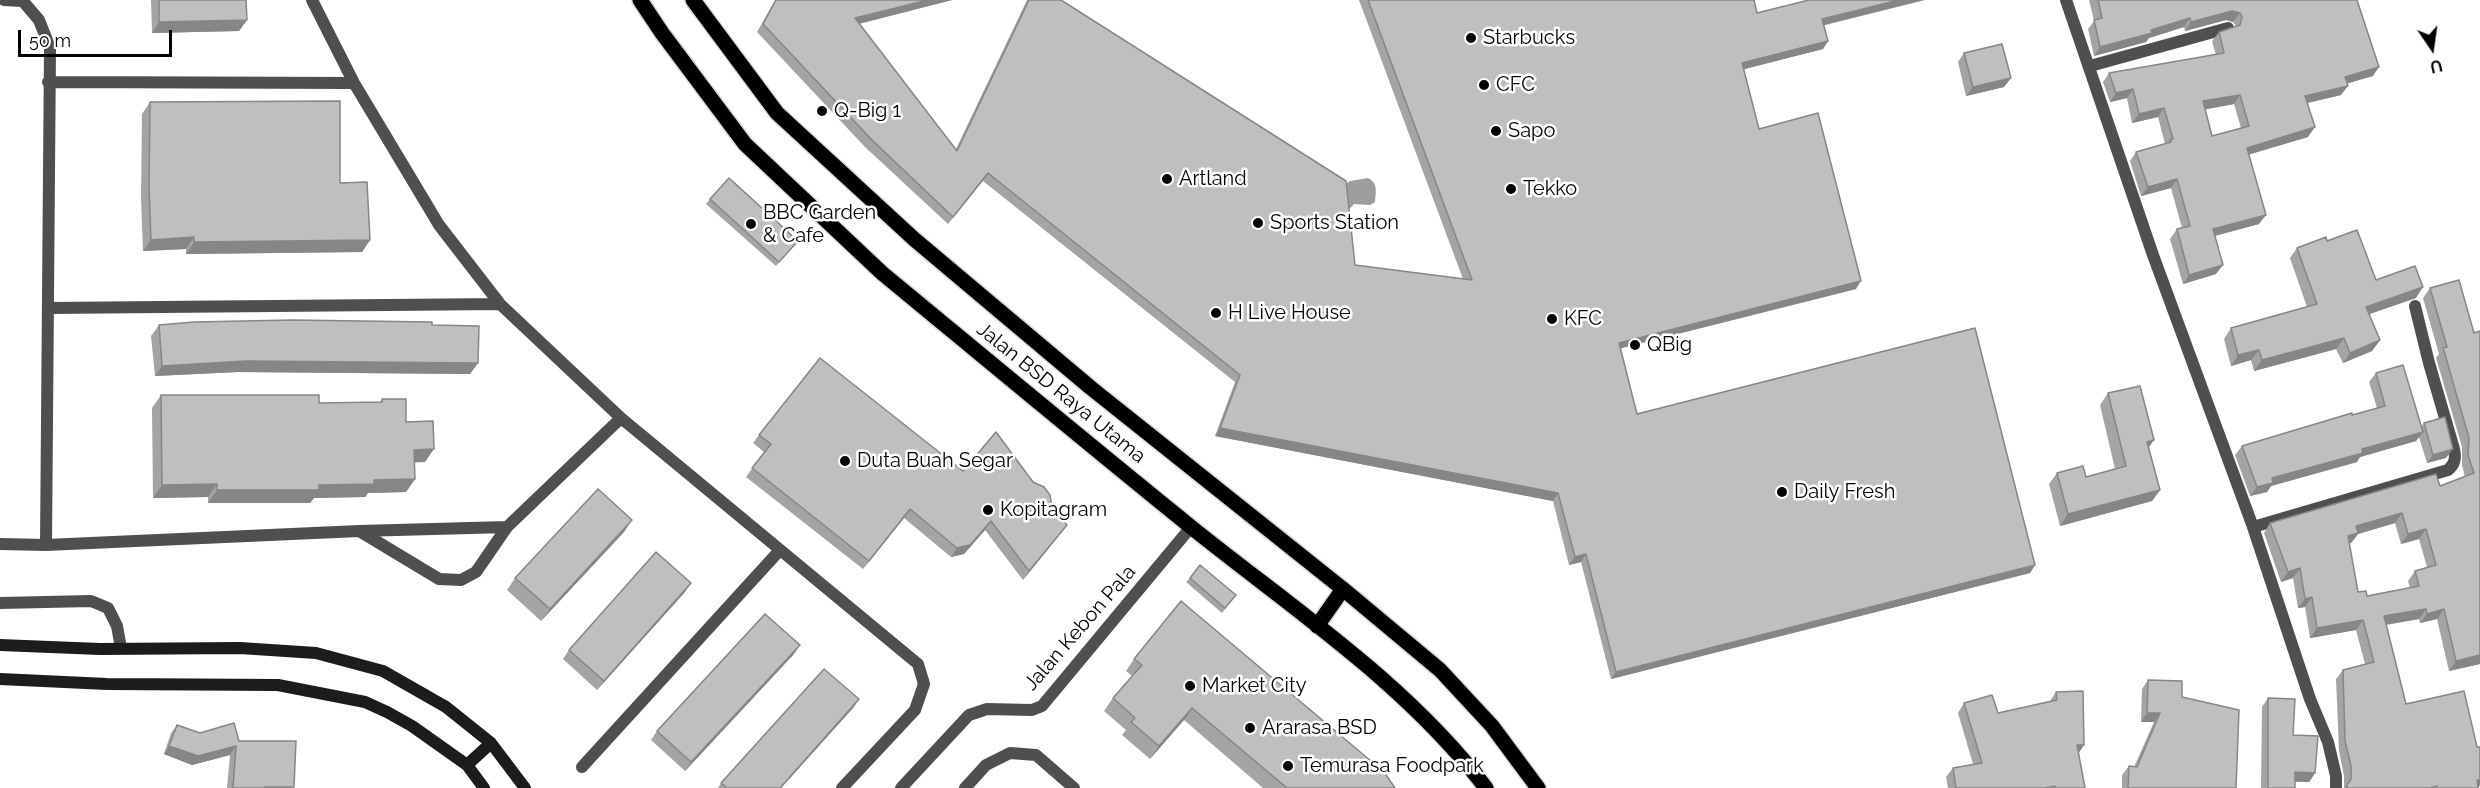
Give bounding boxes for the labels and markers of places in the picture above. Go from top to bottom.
place label: Starbucks [1483,26,1575,50]
marker: Starbucks [1464,31,1478,45]
place label: CFC [1496,73,1535,97]
marker: CFC [1477,78,1491,92]
place label: Q-Big 1 [834,99,901,123]
marker: Q-Big 1 [815,104,829,118]
place label: Sapo [1508,119,1555,143]
marker: Sapo [1489,124,1503,138]
place label: Artland [1179,167,1247,191]
marker: Artland [1160,172,1174,186]
place label: Tekko [1523,177,1577,201]
marker: Tekko [1504,182,1518,196]
place label: BBC Garden & Cafe [763,201,876,248]
place label: Sports Station [1270,211,1399,235]
marker: Sports Station [1251,216,1265,230]
marker: BBC Garden & Cafe [744,217,758,231]
place label: H Live House [1228,301,1351,325]
marker: H Live House [1209,306,1223,320]
place label: KFC [1564,307,1602,331]
marker: KFC [1545,312,1559,326]
place label: QBig [1647,333,1692,357]
marker: QBig [1628,338,1642,352]
place label: Duta Buah Segar [857,449,1013,473]
marker: Duta Buah Segar [838,454,852,468]
place label: Daily Fresh [1794,480,1895,504]
marker: Daily Fresh [1775,485,1789,499]
place label: Kopitagram [1000,498,1107,522]
marker: Kopitagram [981,503,995,517]
place label: Market City [1202,674,1306,698]
marker: Market City [1183,679,1197,693]
place label: Ararasa BSD [1262,716,1377,740]
marker: Ararasa BSD [1243,721,1257,735]
place label: Temurasa Foodpark [1300,754,1484,778]
marker: Temurasa Foodpark [1281,759,1295,773]

